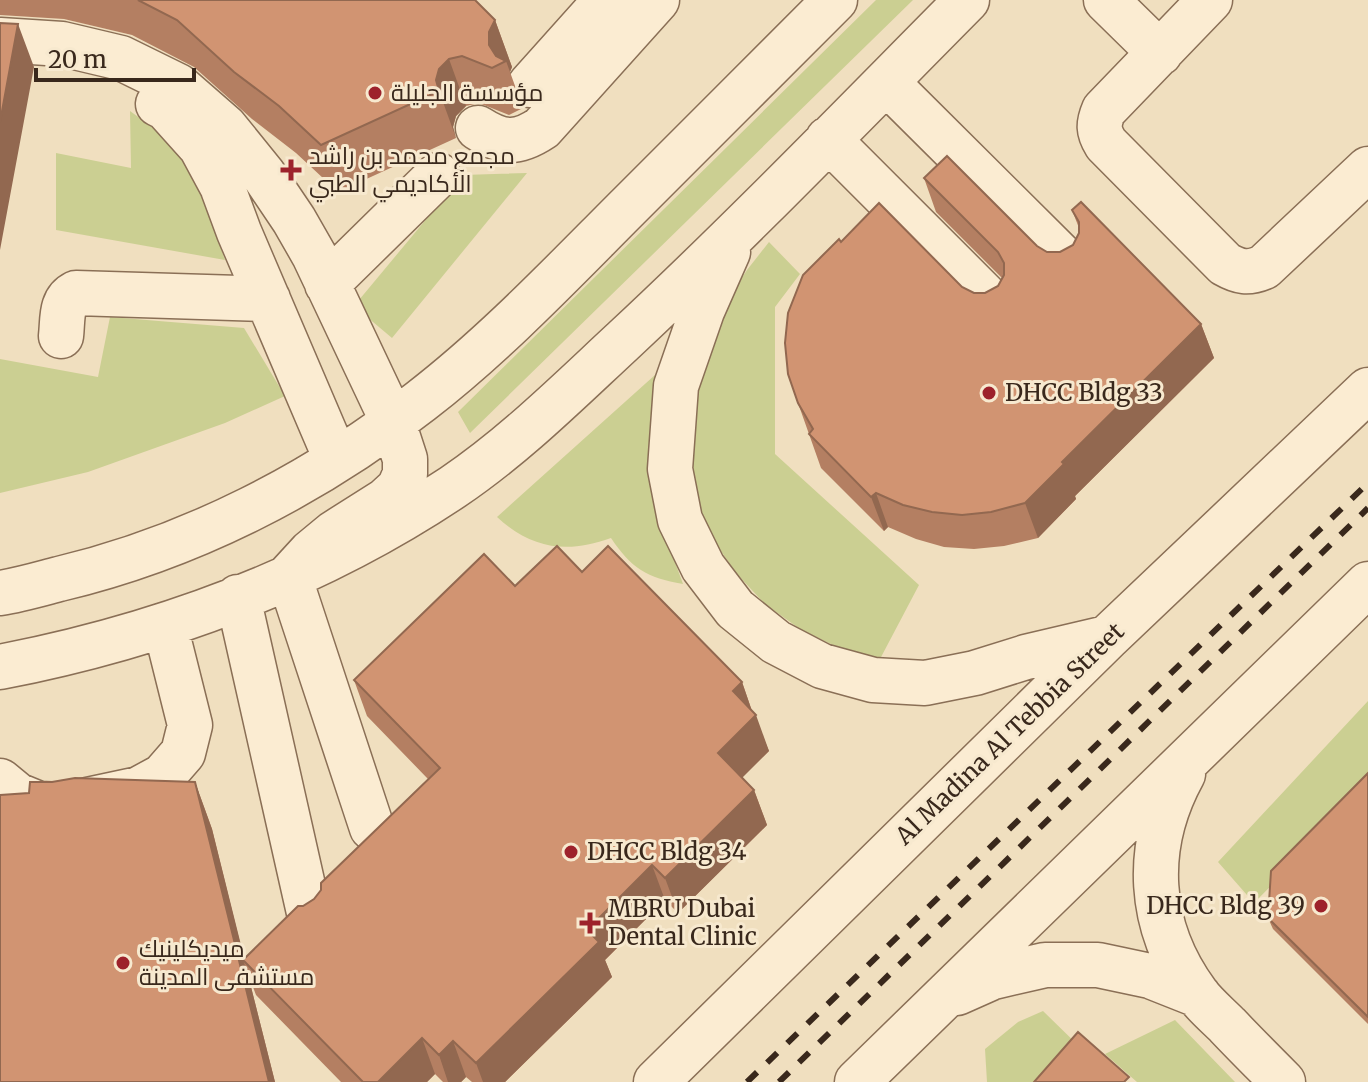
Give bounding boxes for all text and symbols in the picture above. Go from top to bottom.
scale bar [36,32,194,82]
text: 20 m [48,44,107,75]
place label: مؤسسة الجليلة [391,77,544,108]
marker: مؤسسة الجليلة [366,84,384,102]
place label: مجمع محمد بن راشد الأكاديمي الطبي [309,140,515,203]
marker: مجمع محمد بن راشد الأكاديمي الطبي [280,159,302,181]
place label: DHCC Bldg 33 [1005,377,1163,408]
marker: DHCC Bldg 33 [980,384,998,402]
street label: Al Madina Al Tebbia Street [888,616,1131,852]
place label: DHCC Bldg 34 [587,836,747,867]
marker: DHCC Bldg 34 [562,843,580,861]
place label: DHCC Bldg 39 [1146,890,1305,921]
place label: MBRU Dubai Dental Clinic [608,893,757,952]
marker: DHCC Bldg 39 [1312,897,1330,915]
marker: MBRU Dubai Dental Clinic [579,912,601,934]
place label: ميديكلينيك مستشفى المدينة [139,933,314,992]
marker: ميديكلينيك مستشفى المدينة [114,954,132,972]

